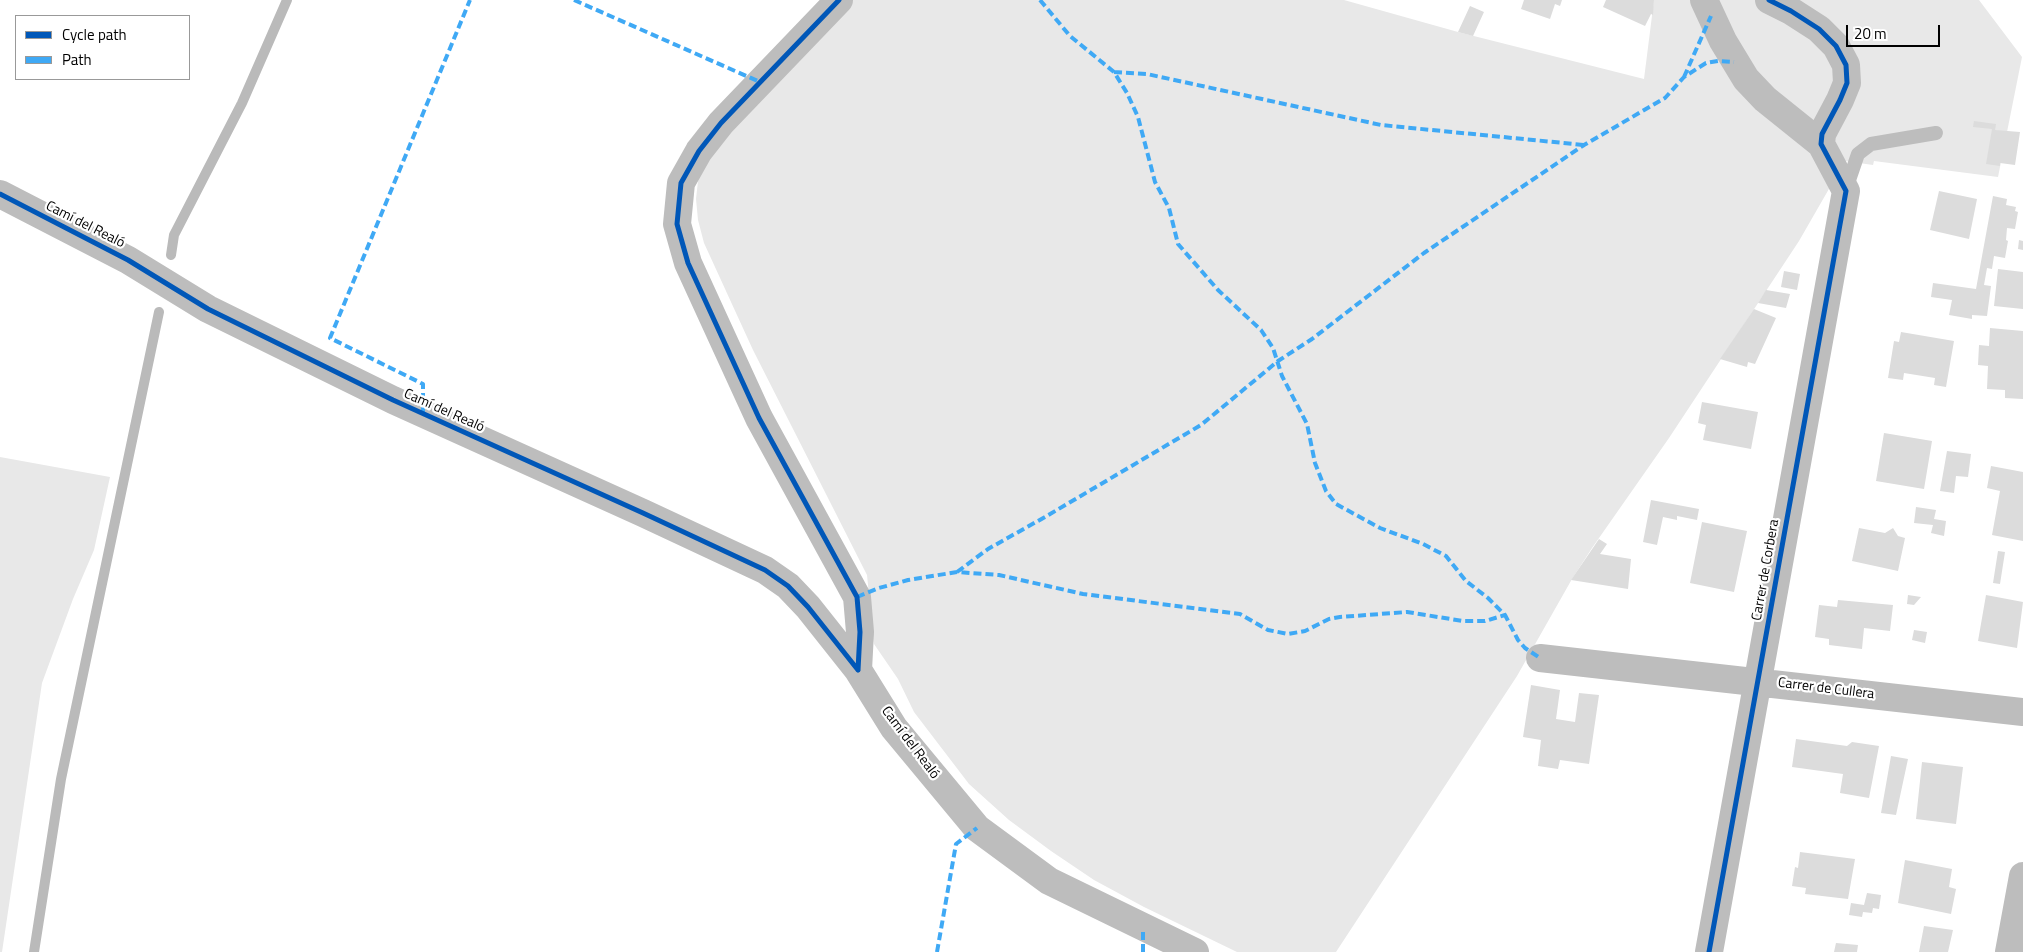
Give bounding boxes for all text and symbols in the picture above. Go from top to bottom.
legend [15,15,190,80]
scale bar [1848,15,1942,47]
text: 20 m [1854,22,1887,45]
text: Cycle path [62,23,127,46]
text: Path [62,48,92,71]
street label: Camí del Realó [43,198,127,252]
street label: Camí del Realó [401,386,487,436]
street label: Carrer de Corbera [1749,518,1783,622]
street label: Carrer de Cullera [1777,675,1875,703]
street label: Camí del Realó [877,703,943,783]

